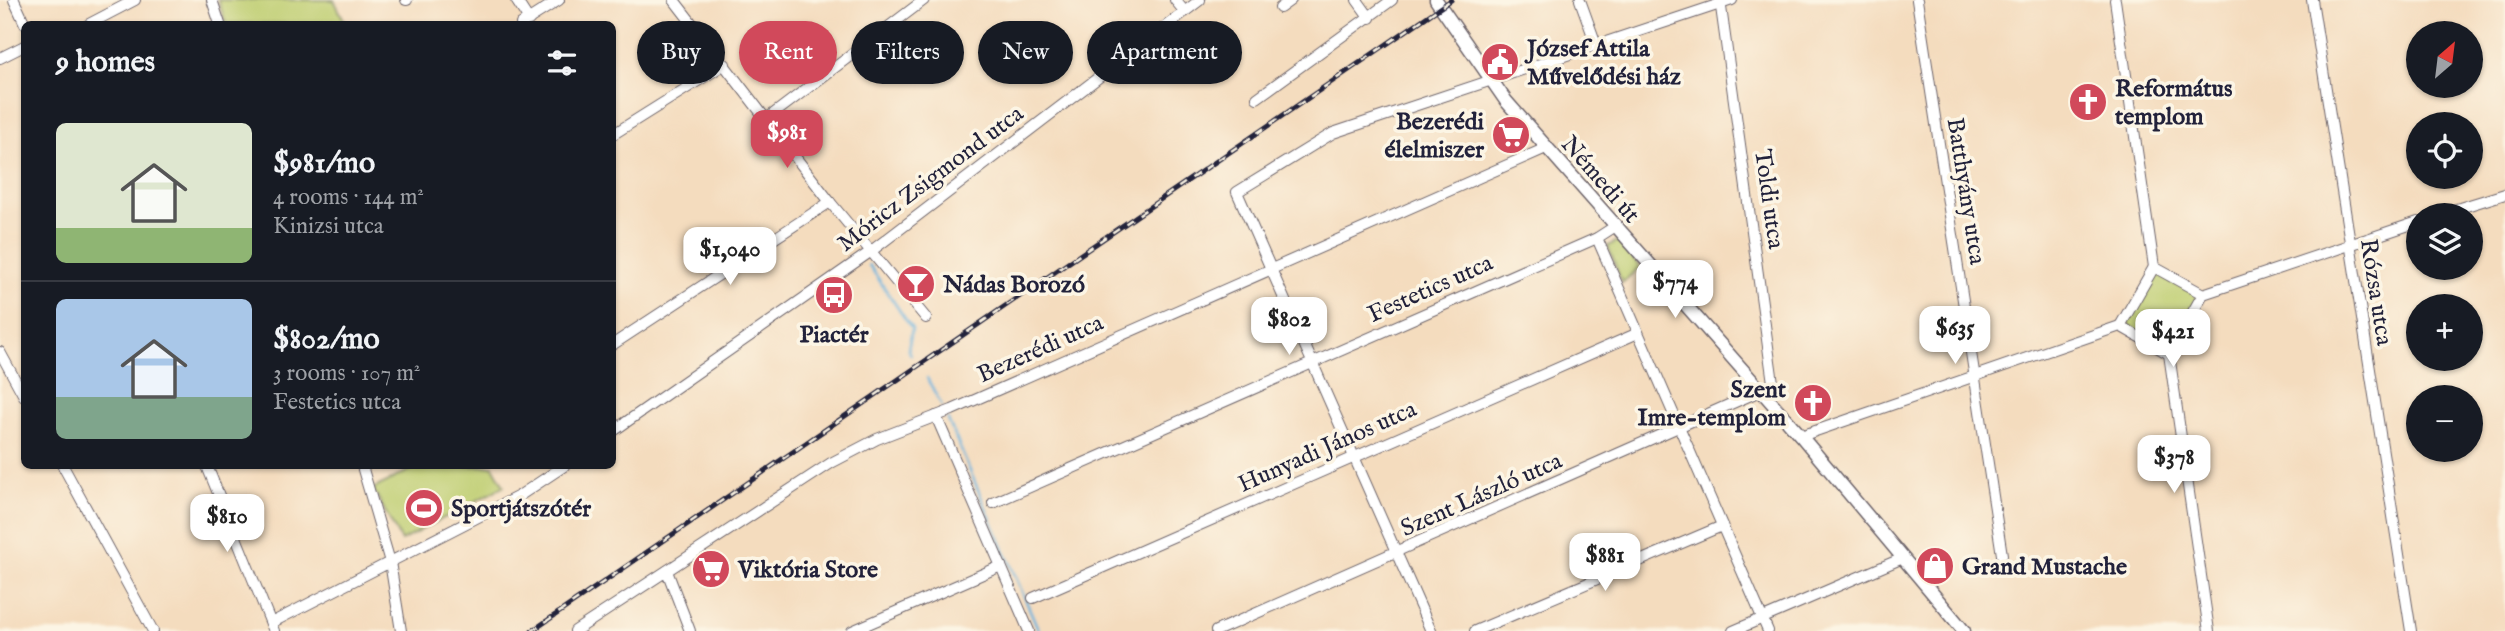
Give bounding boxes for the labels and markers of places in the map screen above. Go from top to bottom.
place label: József Attila Művelődési ház [1524,34,1681,93]
public building icon: József Attila Művelődési ház [1479,41,1521,83]
place label: Református templom [2115,74,2233,133]
church icon: Református templom [2067,81,2109,123]
place label: Bezerédi élelmiszer [1385,107,1485,166]
pin: $981 [746,110,828,170]
supermarket icon: Bezerédi élelmiszer [1490,114,1532,156]
pin: $1,040 [673,228,787,287]
pin: $774 [1634,260,1716,320]
bar icon: Nádas Borozó [895,263,937,305]
place label: Nádas Borozó [942,270,1085,301]
bus stop icon: Piactér [813,274,855,316]
pin: $802 [1248,298,1330,357]
pin: $635 [1914,306,1996,366]
pin: $421 [2132,310,2214,369]
place label: Piactér [799,320,869,351]
place label: Szent Imre-templom [1638,375,1787,434]
church icon: Szent Imre-templom [1792,382,1834,424]
pin: $378 [2133,435,2215,495]
sports icon: Sportjátszótér [403,487,445,529]
pin: $810 [186,494,268,554]
place label: Sportjátszótér [451,494,591,525]
pin: $881 [1564,534,1646,593]
shop icon: Grand Mustache [1914,545,1956,587]
supermarket icon: Viktória Store [690,548,732,590]
place label: Grand Mustache [1962,552,2127,583]
place label: Viktória Store [737,555,878,586]

